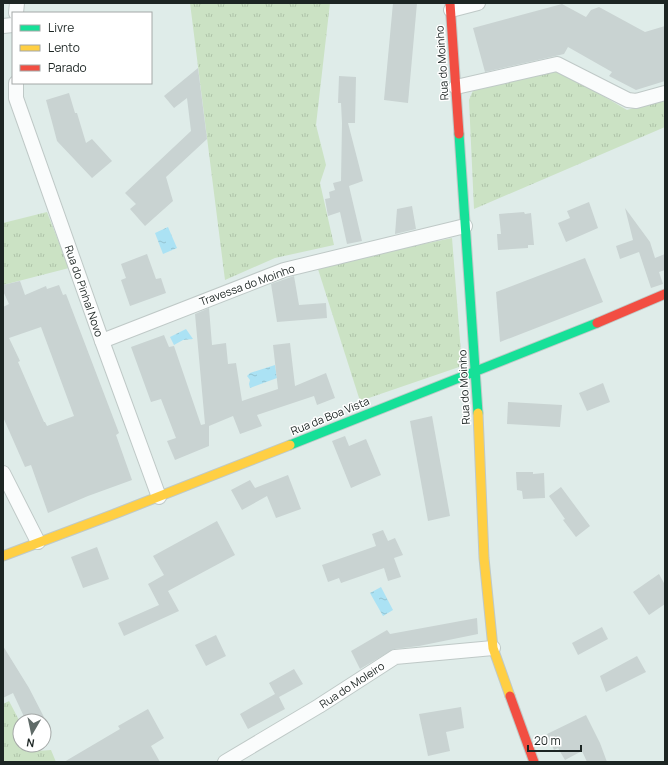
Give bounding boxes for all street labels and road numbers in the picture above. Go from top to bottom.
street label: Rua do Moinho [431,25,452,101]
street label: Rua do Pinhal Novo [62,243,107,339]
street label: Travessa do Moinho [197,260,297,309]
street label: Rua do Moinho [454,349,473,425]
street label: Rua da Boa Vista [288,393,371,438]
street label: Rua do Moleiro [316,658,388,711]

